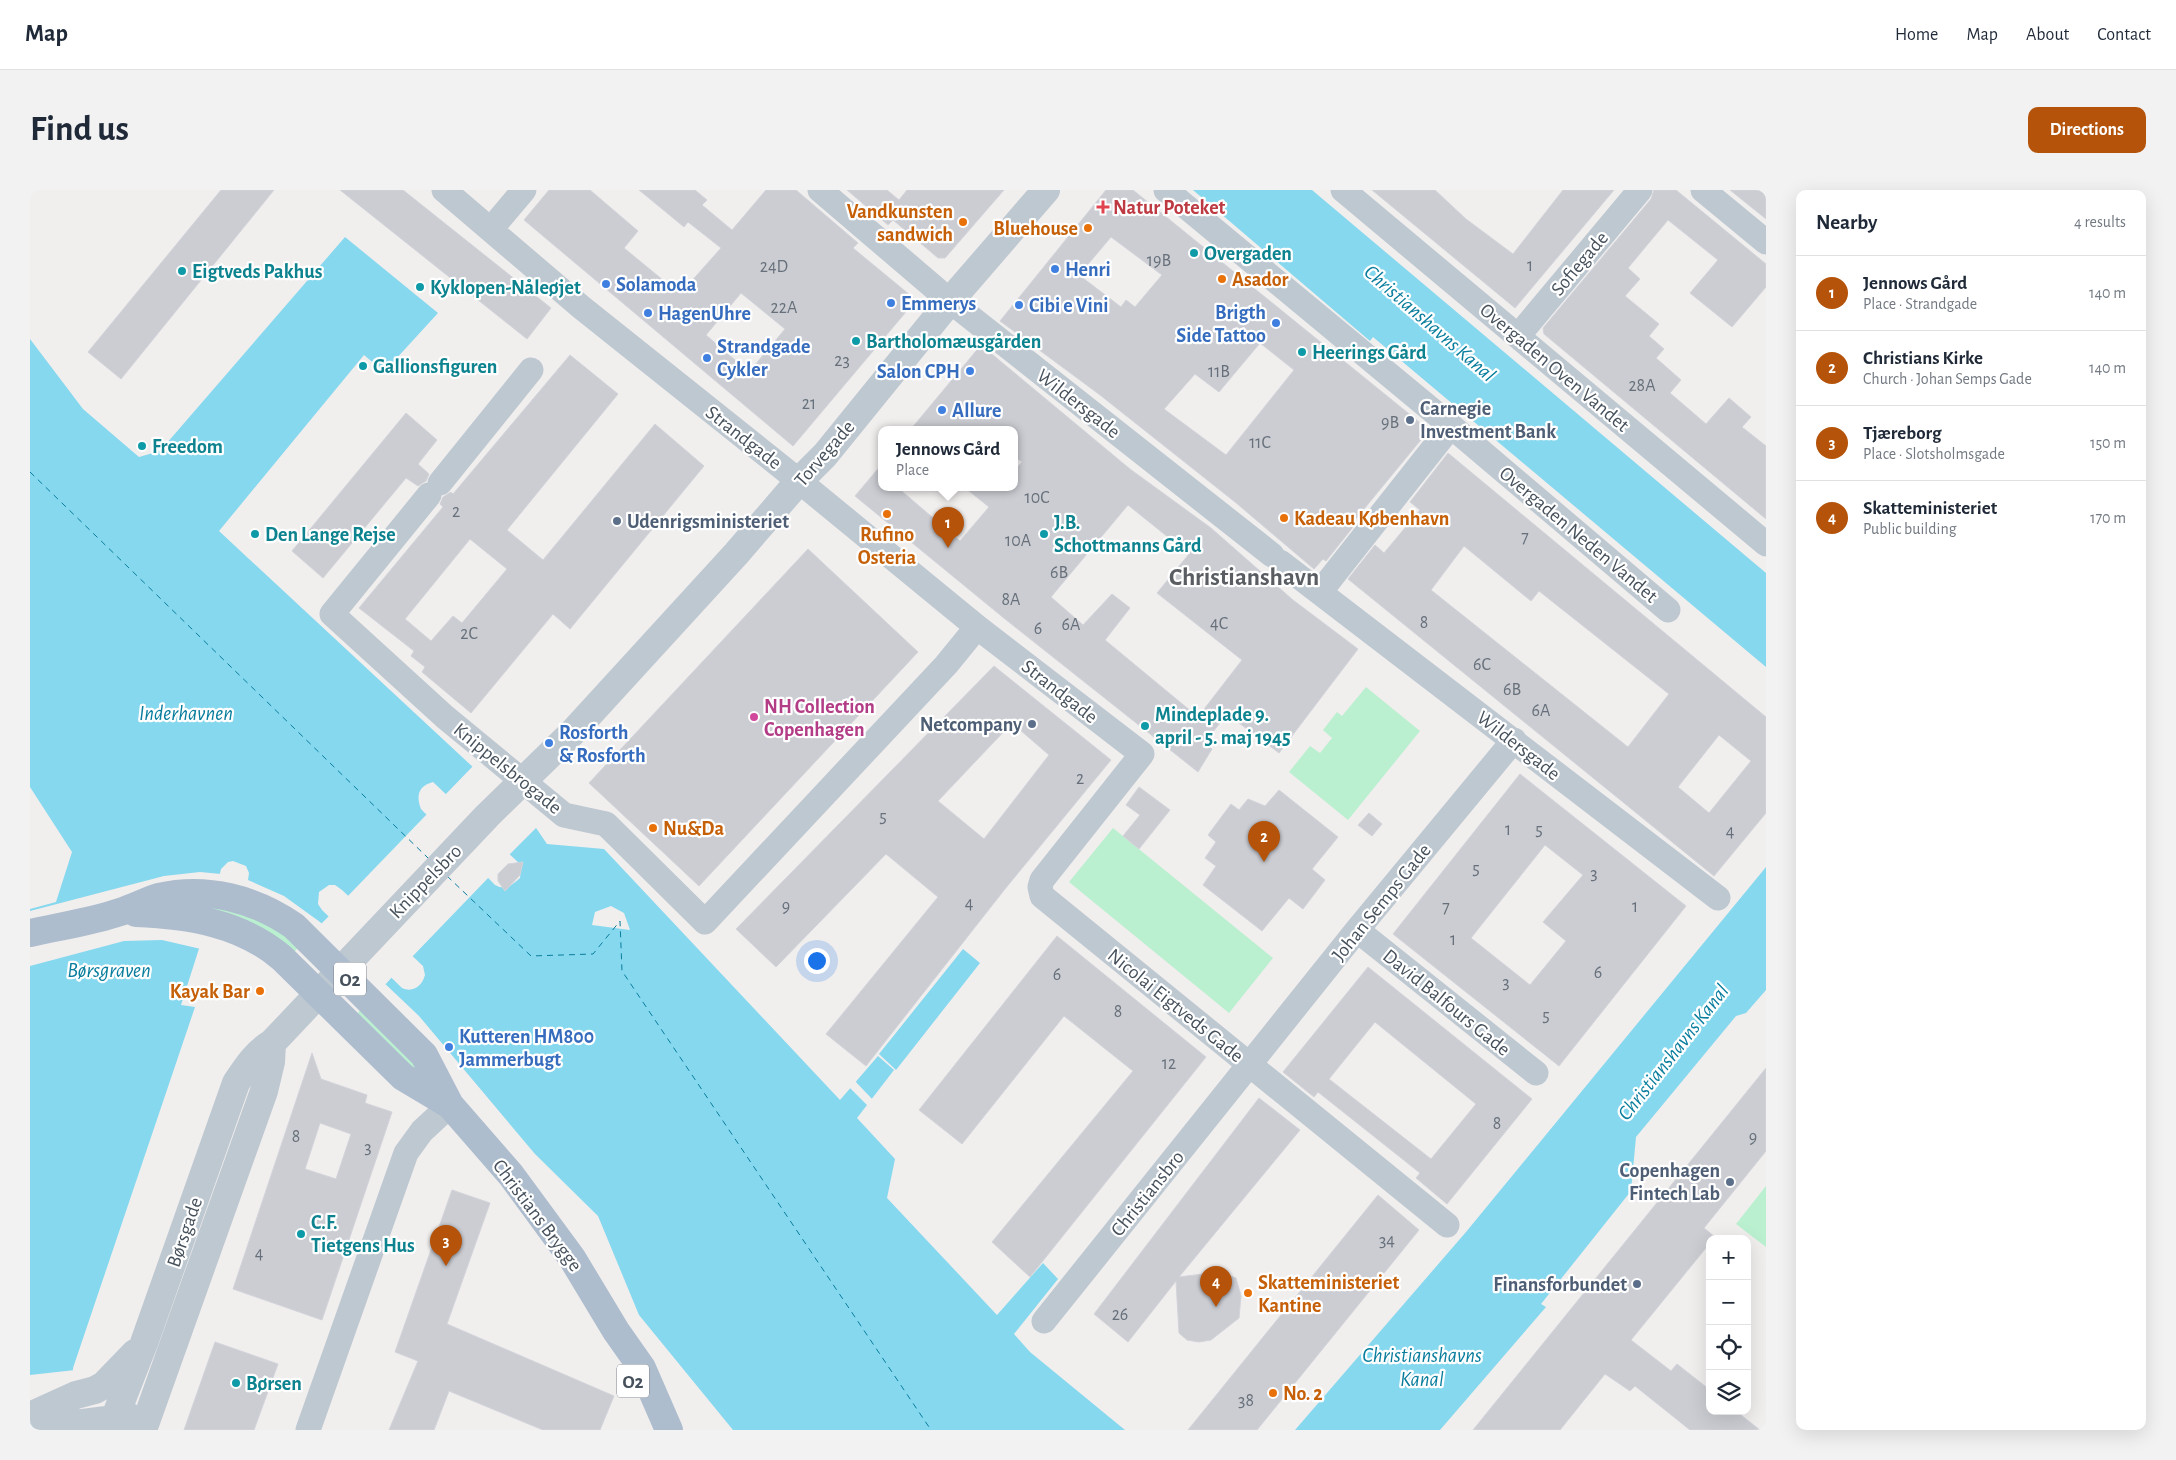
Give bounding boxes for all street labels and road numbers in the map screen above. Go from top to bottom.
street label: Sofiegade [1547,228,1612,300]
street label: Overgaden Oven Vandet [1476,300,1633,436]
street label: Wildersgade [1033,365,1124,442]
street label: Strandgade [702,402,785,473]
street label: Torvegade [791,417,859,491]
street label: Overgaden Neden Vandet [1495,463,1662,607]
street label: Strandgade [1018,656,1101,727]
street label: Wildersgade [1473,707,1564,784]
street label: Knippelsbrogade [450,719,565,818]
street label: Johan Semps Gade [1329,840,1435,965]
street label: Knippelsbro [386,841,466,923]
street label: Nicolai Eigtveds Gade [1104,945,1247,1066]
street label: David Balfours Gade [1379,946,1514,1060]
road number: O2 [334,962,366,996]
street label: Christiansbro [1107,1147,1188,1240]
street label: Christians Brygge [489,1156,586,1275]
street label: Børsgade [164,1195,206,1270]
road number: O2 [617,1364,649,1398]

